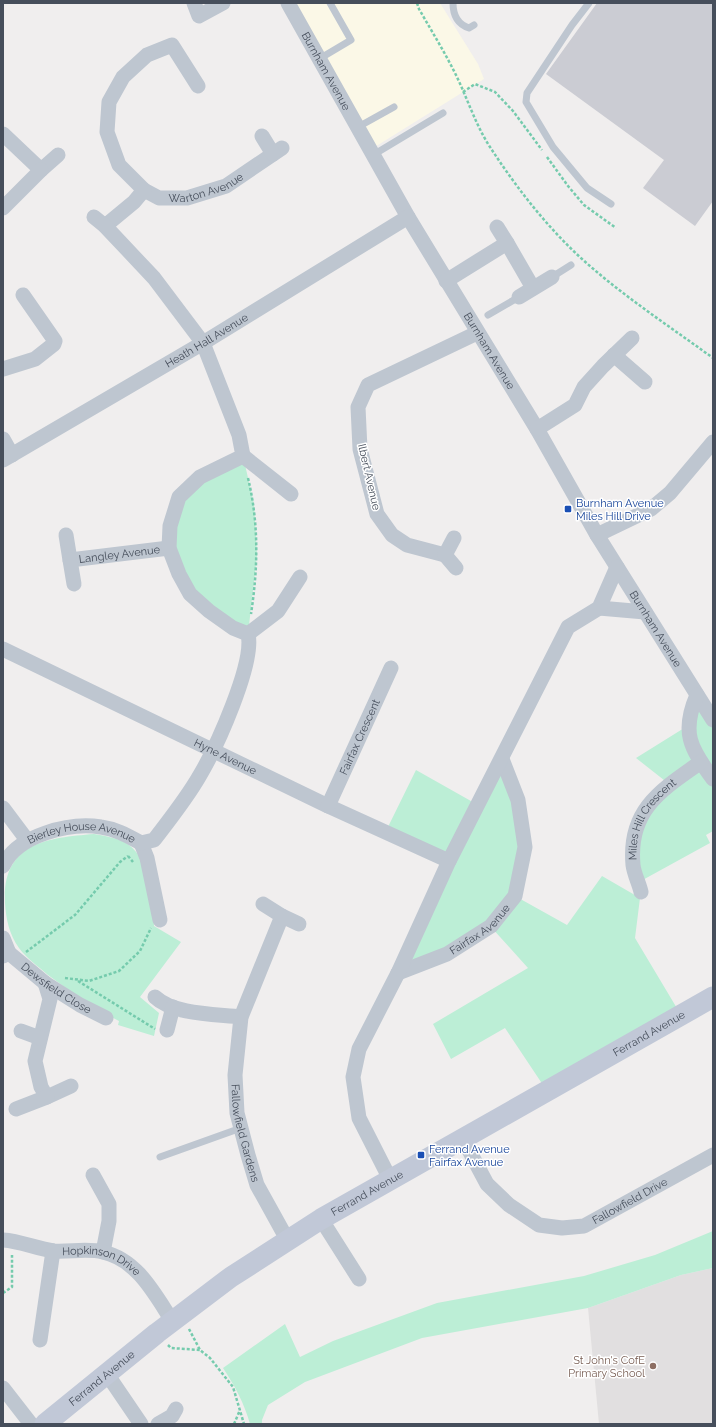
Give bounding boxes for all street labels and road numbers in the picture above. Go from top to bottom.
street label: Burnham Avenue [299,30,354,113]
street label: Warton Avenue [169,170,246,205]
street label: Heath Hall Avenue [163,310,251,370]
street label: Burnham Avenue [461,310,518,392]
street label: Ilbert Avenue [355,443,383,512]
street label: Langley Avenue [78,543,161,565]
street label: Burnham Avenue [627,588,685,670]
street label: Fairfax Crescent [337,697,383,777]
street label: Hyne Avenue [192,736,259,777]
street label: Miles Hill Crescent [626,776,679,860]
street label: Bierley House Avenue [25,835,137,851]
street label: Fairfax Avenue [447,901,513,957]
street label: Dewsfield Close [19,960,94,1016]
street label: Ferrand Avenue [611,1008,688,1059]
street label: Fallowfield Gardens [229,1084,262,1184]
street label: Ferrand Avenue [329,1167,406,1219]
street label: Fallowfield Drive [590,1175,670,1227]
street label: Hopkinson Drive [62,1244,144,1279]
street label: Ferrand Avenue [66,1347,137,1408]

